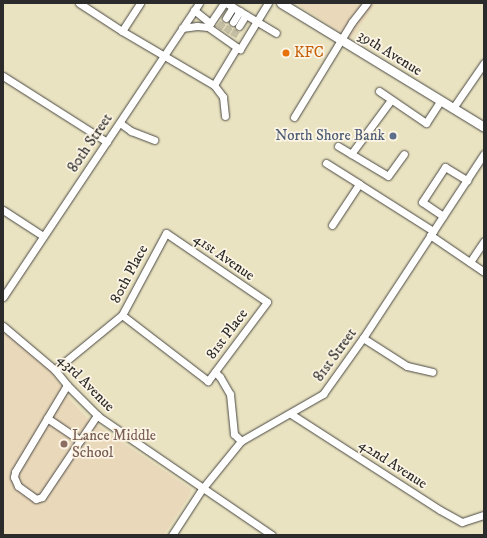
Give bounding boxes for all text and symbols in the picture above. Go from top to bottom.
street label: 39th Avenue [355,26,425,80]
place label: KFC [294,44,324,62]
marker: KFC [281,48,291,58]
street label: 80th Street [64,110,116,176]
place label: North Shore Bank [275,127,385,145]
marker: North Shore Bank [388,131,398,141]
street label: 41st Avenue [190,229,258,285]
street label: 80th Place [106,242,152,306]
street label: 81st Place [202,305,252,363]
street label: 81st Street [310,325,360,385]
street label: 43rd Avenue [54,351,118,415]
place label: Lance Middle School [72,426,156,461]
street label: 42nd Avenue [355,435,431,493]
marker: Lance Middle School [59,439,69,449]

